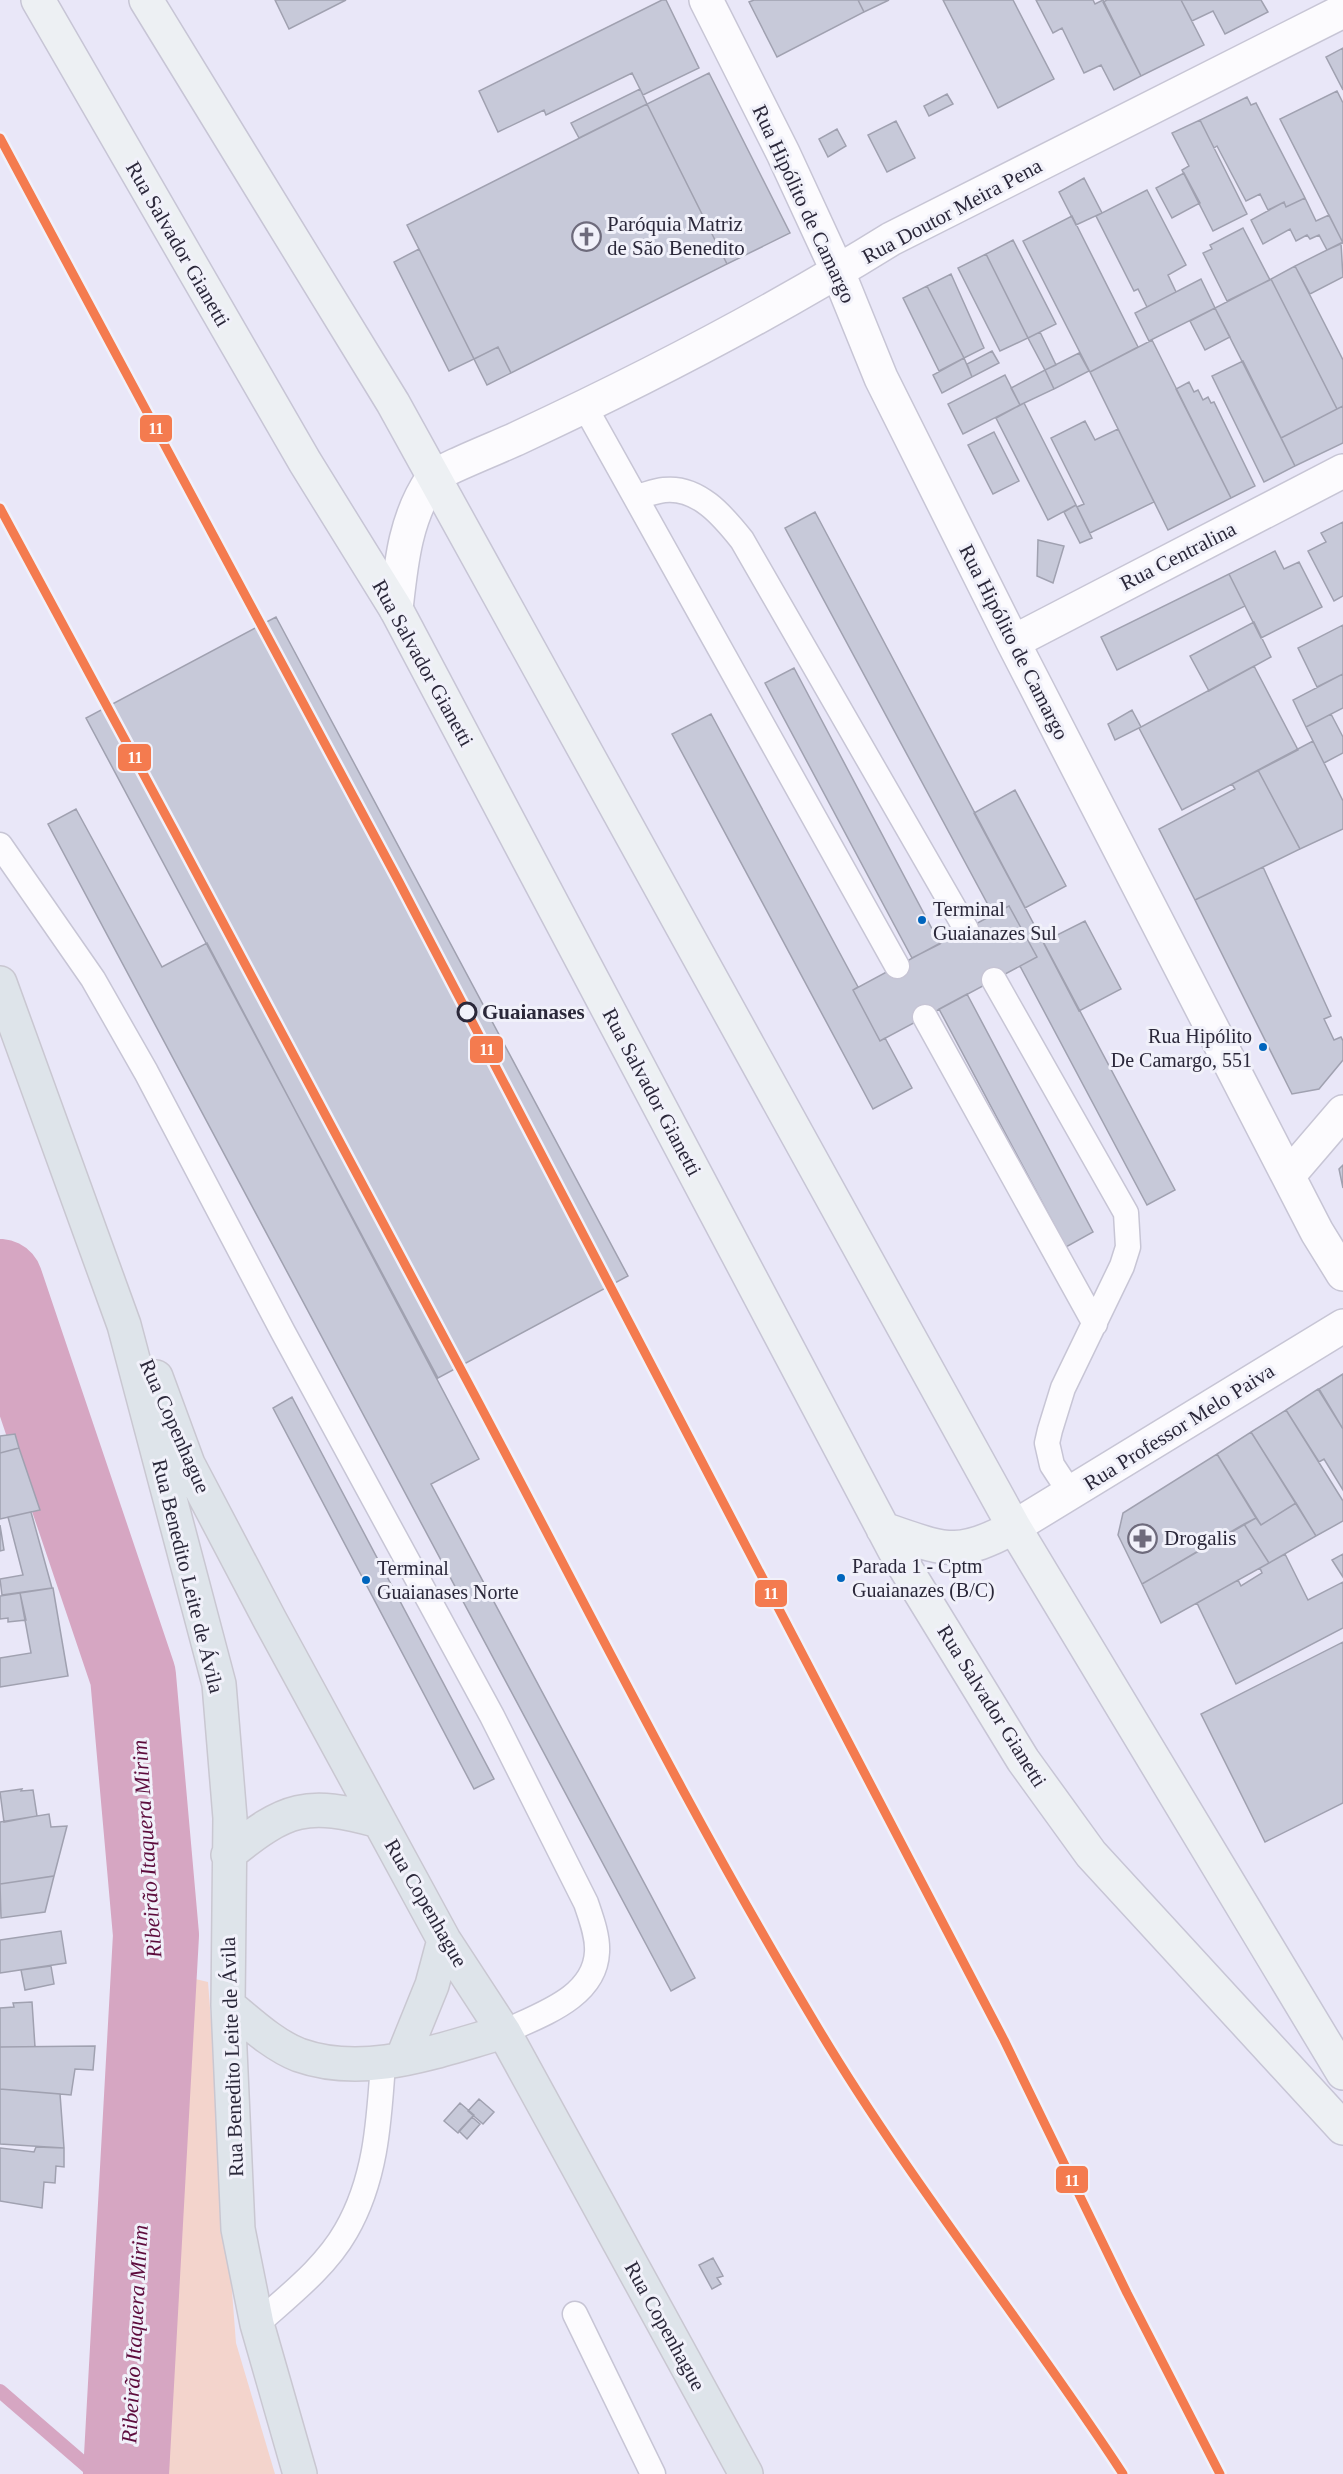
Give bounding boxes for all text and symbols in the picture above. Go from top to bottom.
street label: Rua Hipólito de Camargo [747,101,861,307]
street label: Rua Doutor Meira Pena [858,153,1047,269]
street label: Rua Salvador Gianetti [121,157,235,331]
place label: Paróquia Matriz de São Benedito [607,212,745,260]
church icon: Paróquia Matriz de São Benedito [570,220,602,252]
line badge: 11 [139,414,173,443]
text: 11 [148,420,164,437]
street label: Rua Centralina [1116,516,1240,595]
street label: Rua Hipólito de Camargo [954,540,1074,744]
street label: Rua Salvador Gianetti [367,576,479,751]
line badge: 11 [117,743,152,772]
text: 11 [127,749,143,766]
place label: Terminal Guaianazes Sul [933,898,1057,944]
marker: Terminal Guaianazes Sul [916,914,928,926]
place label: Guaianases [482,1000,585,1024]
marker: Guaianases [457,1002,477,1022]
street label: Rua Salvador Gianetti [598,1004,706,1180]
place label: Rua Hipólito De Camargo, 551 [1111,1025,1252,1072]
line badge: 11 [469,1035,504,1064]
text: 11 [479,1041,495,1058]
marker: Rua Hipólito De Camargo, 551 [1257,1041,1269,1053]
street label: Rua Copenhague [135,1355,215,1497]
street label: Rua Professor Melo Paiva [1079,1358,1279,1495]
street label: Rua Benedito Leite de Ávila [147,1457,229,1696]
pharmacy icon: Drogalis [1127,1522,1159,1554]
place label: Drogalis [1164,1526,1236,1550]
place label: Parada 1 - Cptm Guaianazes (B/C) [852,1555,995,1602]
place label: Terminal Guaianases Norte [377,1557,519,1603]
marker: Parada 1 - Cptm Guaianazes (B/C) [835,1572,847,1584]
marker: Terminal Guaianases Norte [360,1574,372,1586]
line badge: 11 [754,1579,788,1608]
text: 11 [763,1585,779,1602]
street label: Rua Salvador Gianetti [932,1621,1052,1792]
water label: Ribeirão Itaquera Mirim [126,1739,167,1960]
street label: Rua Copenhague [380,1835,472,1971]
street label: Rua Benedito Leite de Ávila [216,1936,248,2177]
line badge: 11 [1055,2165,1089,2194]
text: 11 [1064,2172,1080,2189]
water label: Ribeirão Itaquera Mirim [116,2224,153,2445]
street label: Rua Copenhague [620,2257,710,2395]

